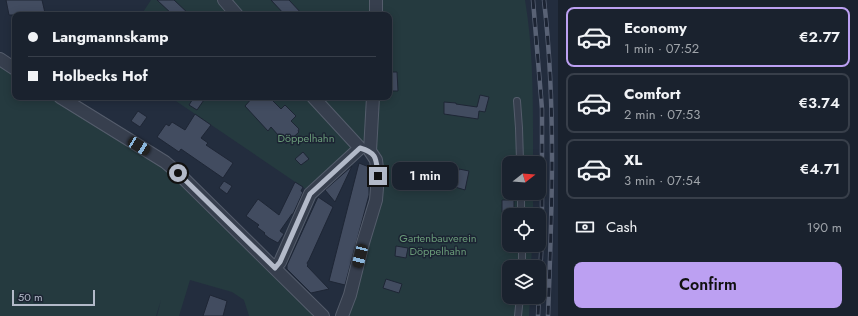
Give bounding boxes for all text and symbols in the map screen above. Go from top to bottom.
text: Economy [624,17,687,39]
icon: car [576,19,612,55]
text: Langmannskamp [52,26,169,48]
text: €2.77 [799,26,840,48]
text: 1 min · 07:52 [624,39,699,58]
text: Holbecks Hof [52,65,148,87]
text: Comfort [624,83,681,105]
icon: car [576,85,612,121]
text: €3.74 [798,92,840,114]
text: 2 min · 07:53 [624,105,700,124]
park label: Döppelhahn [278,130,334,146]
car [126,135,152,157]
text: XL [624,149,642,171]
icon: car [576,151,612,187]
north arrow [502,156,546,200]
map controls [502,156,546,304]
text: €4.71 [800,158,840,180]
callout: 1 min [392,162,458,190]
route start [169,164,187,182]
text: 1 min [409,166,441,185]
route end [369,167,387,185]
text: 3 min · 07:54 [624,171,700,190]
button: locate [502,208,546,252]
icon: cash [574,216,596,238]
text: Cash [606,216,637,238]
text: 190 m [807,218,842,237]
park label: Gartenbauverein Döppelhahn [399,230,477,259]
car [351,243,369,269]
button: layers [502,260,546,304]
button: Confirm [574,262,842,308]
scale bar [12,288,95,307]
text: 50 m [18,289,43,305]

